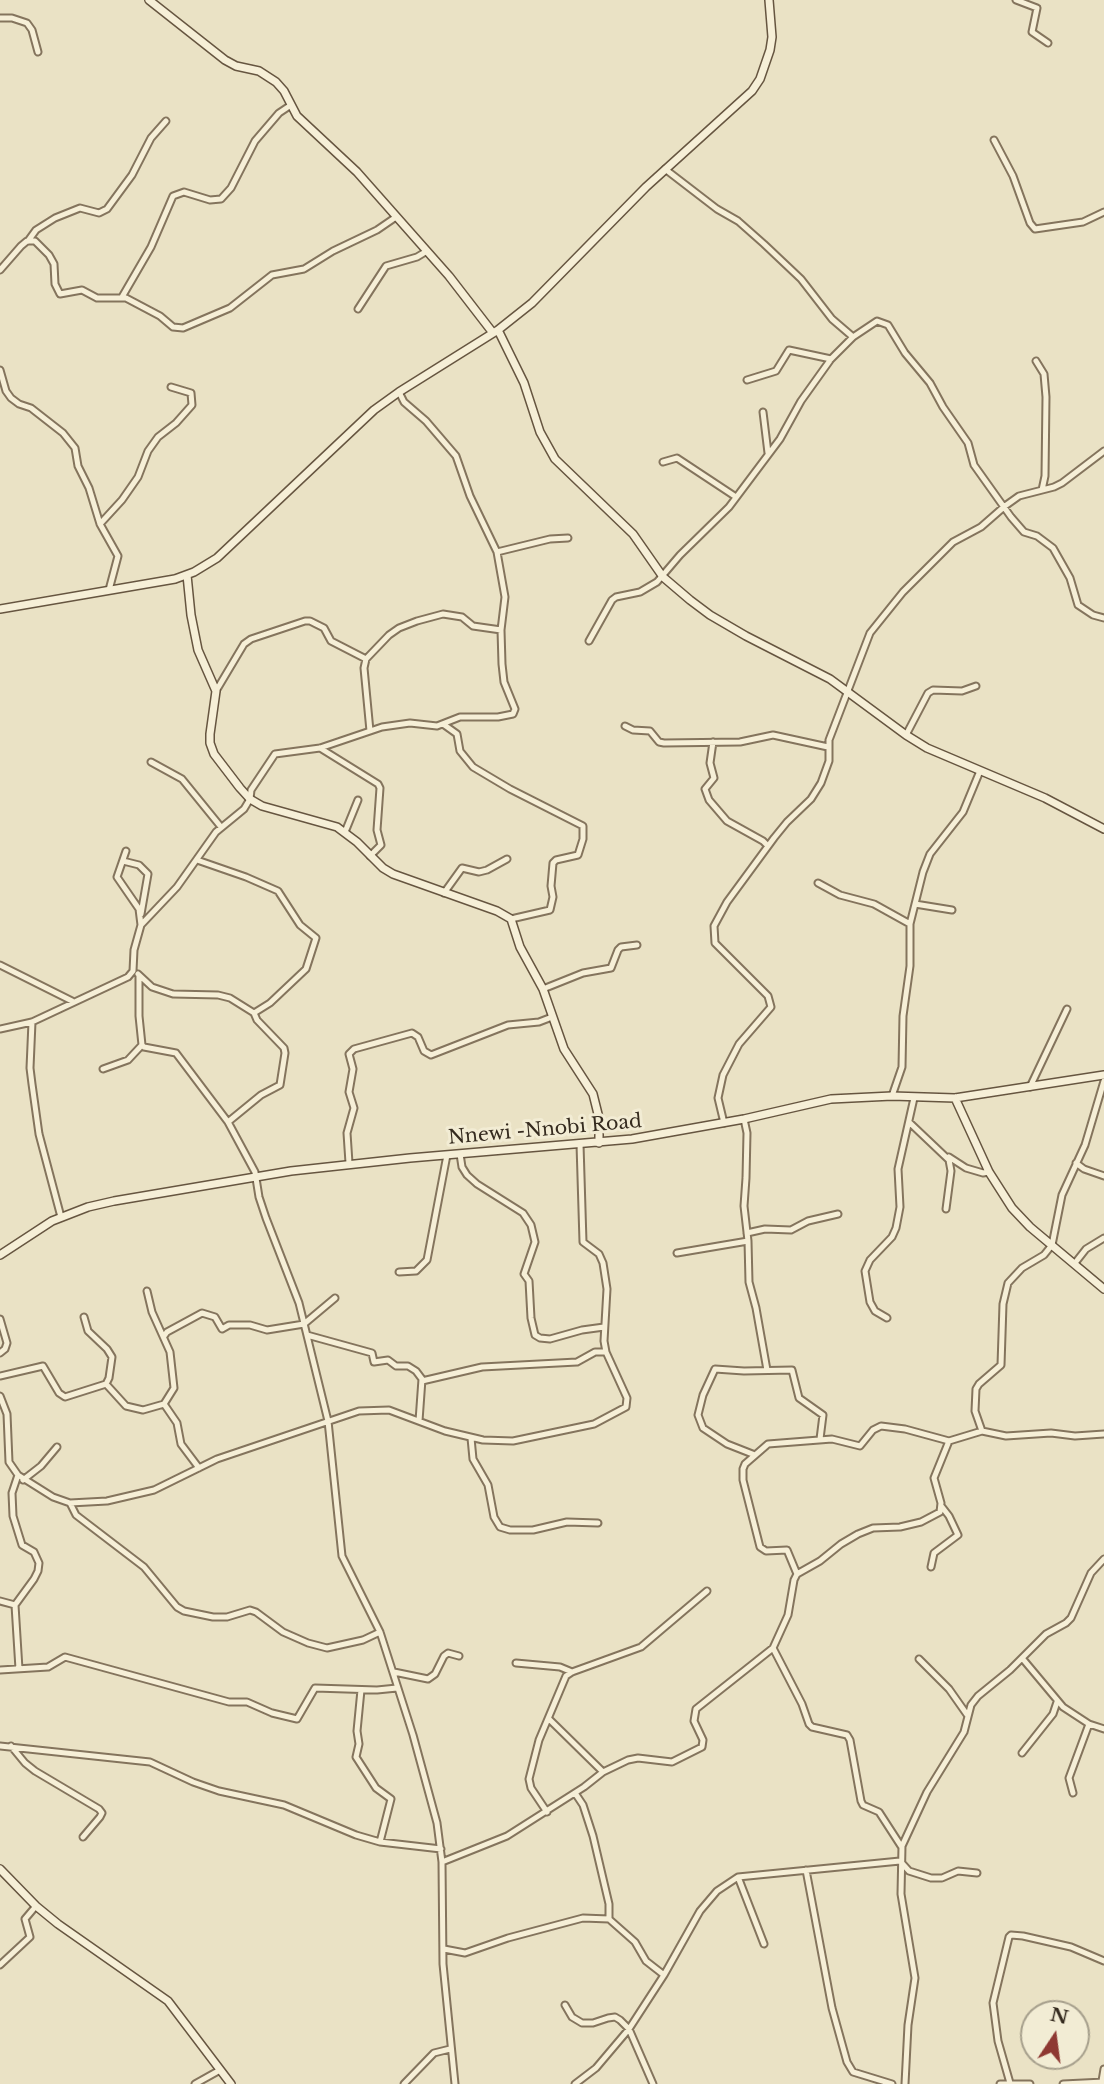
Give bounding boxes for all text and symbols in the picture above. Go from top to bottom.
street label: Nnewi -Nnobi Road [447,1110,643,1150]
north arrow [1020,2000,1090,2070]
text: N [1048,2003,1071,2029]

